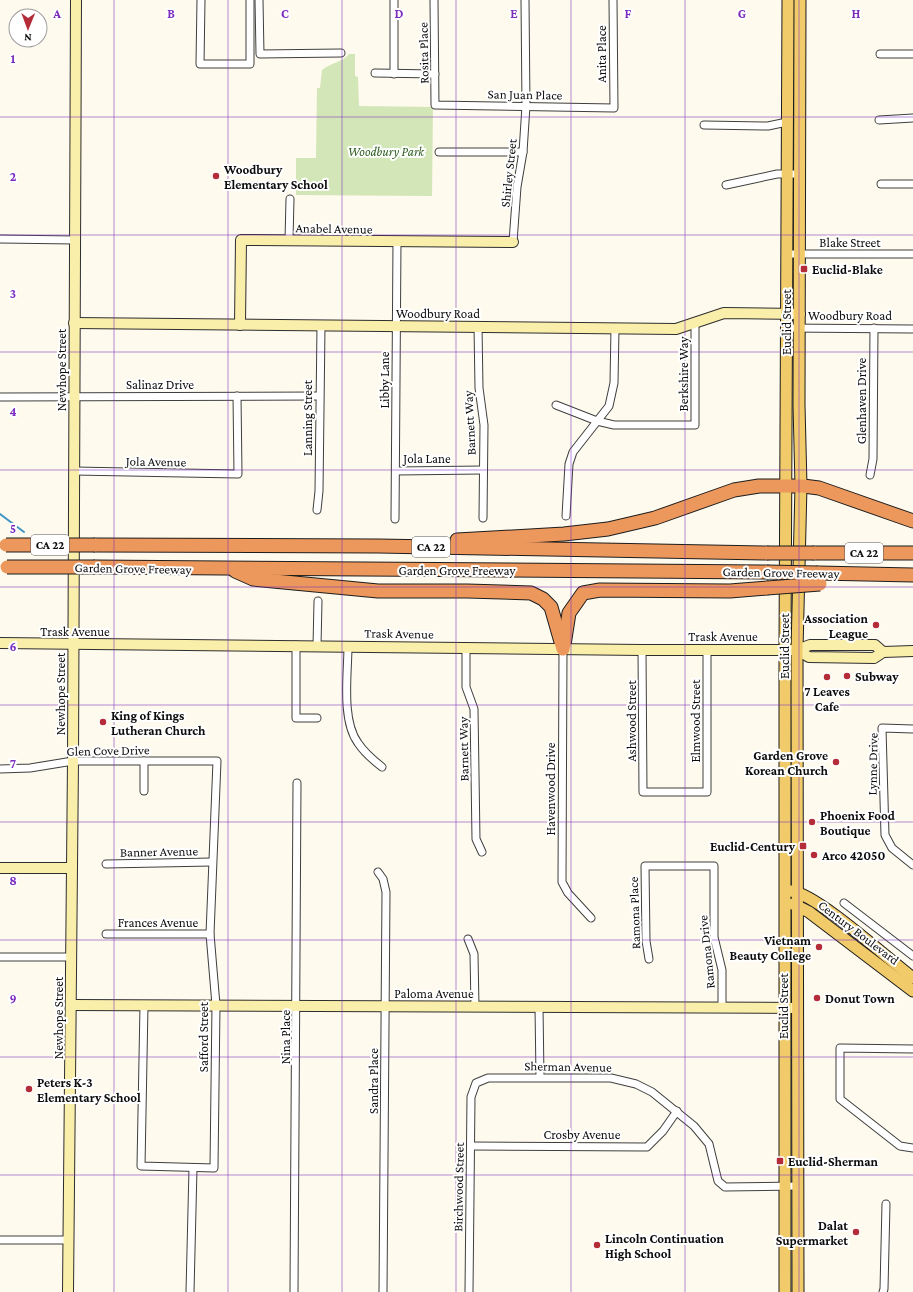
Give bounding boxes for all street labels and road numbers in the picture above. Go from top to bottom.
street label: Rosita Place [415,22,432,84]
street label: Anita Place [594,25,609,83]
street label: San Juan Place [487,86,563,103]
street label: Shirley Street [497,137,520,208]
street label: Anabel Avenue [295,220,373,237]
street label: Blake Street [819,235,881,250]
street label: Euclid Street [779,288,794,355]
street label: Woodbury Road [396,306,480,321]
street label: Woodbury Road [808,308,892,323]
street label: Newhope Street [54,328,69,411]
street label: Berkshire Way [676,336,691,411]
street label: Libby Lane [377,351,392,408]
street label: Glenhaven Drive [854,357,869,444]
street label: Salinaz Drive [126,377,194,392]
street label: Lanning Street [300,379,315,456]
street label: Barnett Way [460,389,479,456]
street label: Jola Lane [402,451,451,466]
street label: Jola Avenue [125,453,187,470]
road number: CA 22 [31,535,69,555]
road number: CA 22 [412,537,450,557]
road number: CA 22 [845,543,883,563]
street label: Garden Grove Freeway [74,560,193,577]
street label: Garden Grove Freeway [398,563,517,578]
street label: Garden Grove Freeway [722,564,841,581]
street label: Euclid Street [777,612,792,679]
street label: Trask Avenue [40,624,110,639]
street label: Trask Avenue [364,625,434,642]
street label: Trask Avenue [688,629,758,644]
street label: Newhope Street [53,652,68,735]
street label: Elmwood Street [688,679,703,762]
street label: Ashwood Street [624,680,639,762]
street label: Barnett Way [455,715,472,782]
street label: Lynne Drive [864,732,881,795]
street label: Glen Cove Drive [66,742,150,759]
street label: Havenwood Drive [543,742,558,835]
street label: Banner Avenue [120,843,198,860]
street label: Ramona Place [626,876,643,949]
street label: Century Boulevard [815,897,902,968]
street label: Ramona Drive [695,914,718,989]
street label: Frances Avenue [118,915,199,930]
street label: Euclid Street [776,972,791,1039]
street label: Newhope Street [51,976,66,1059]
street label: Paloma Avenue [394,986,474,1001]
street label: Safford Street [196,1001,211,1072]
street label: Nina Place [278,1010,293,1064]
street label: Sandra Place [366,1048,381,1114]
street label: Sherman Avenue [524,1058,612,1075]
street label: Crosby Avenue [544,1127,621,1142]
street label: Birchwood Street [450,1142,467,1232]

